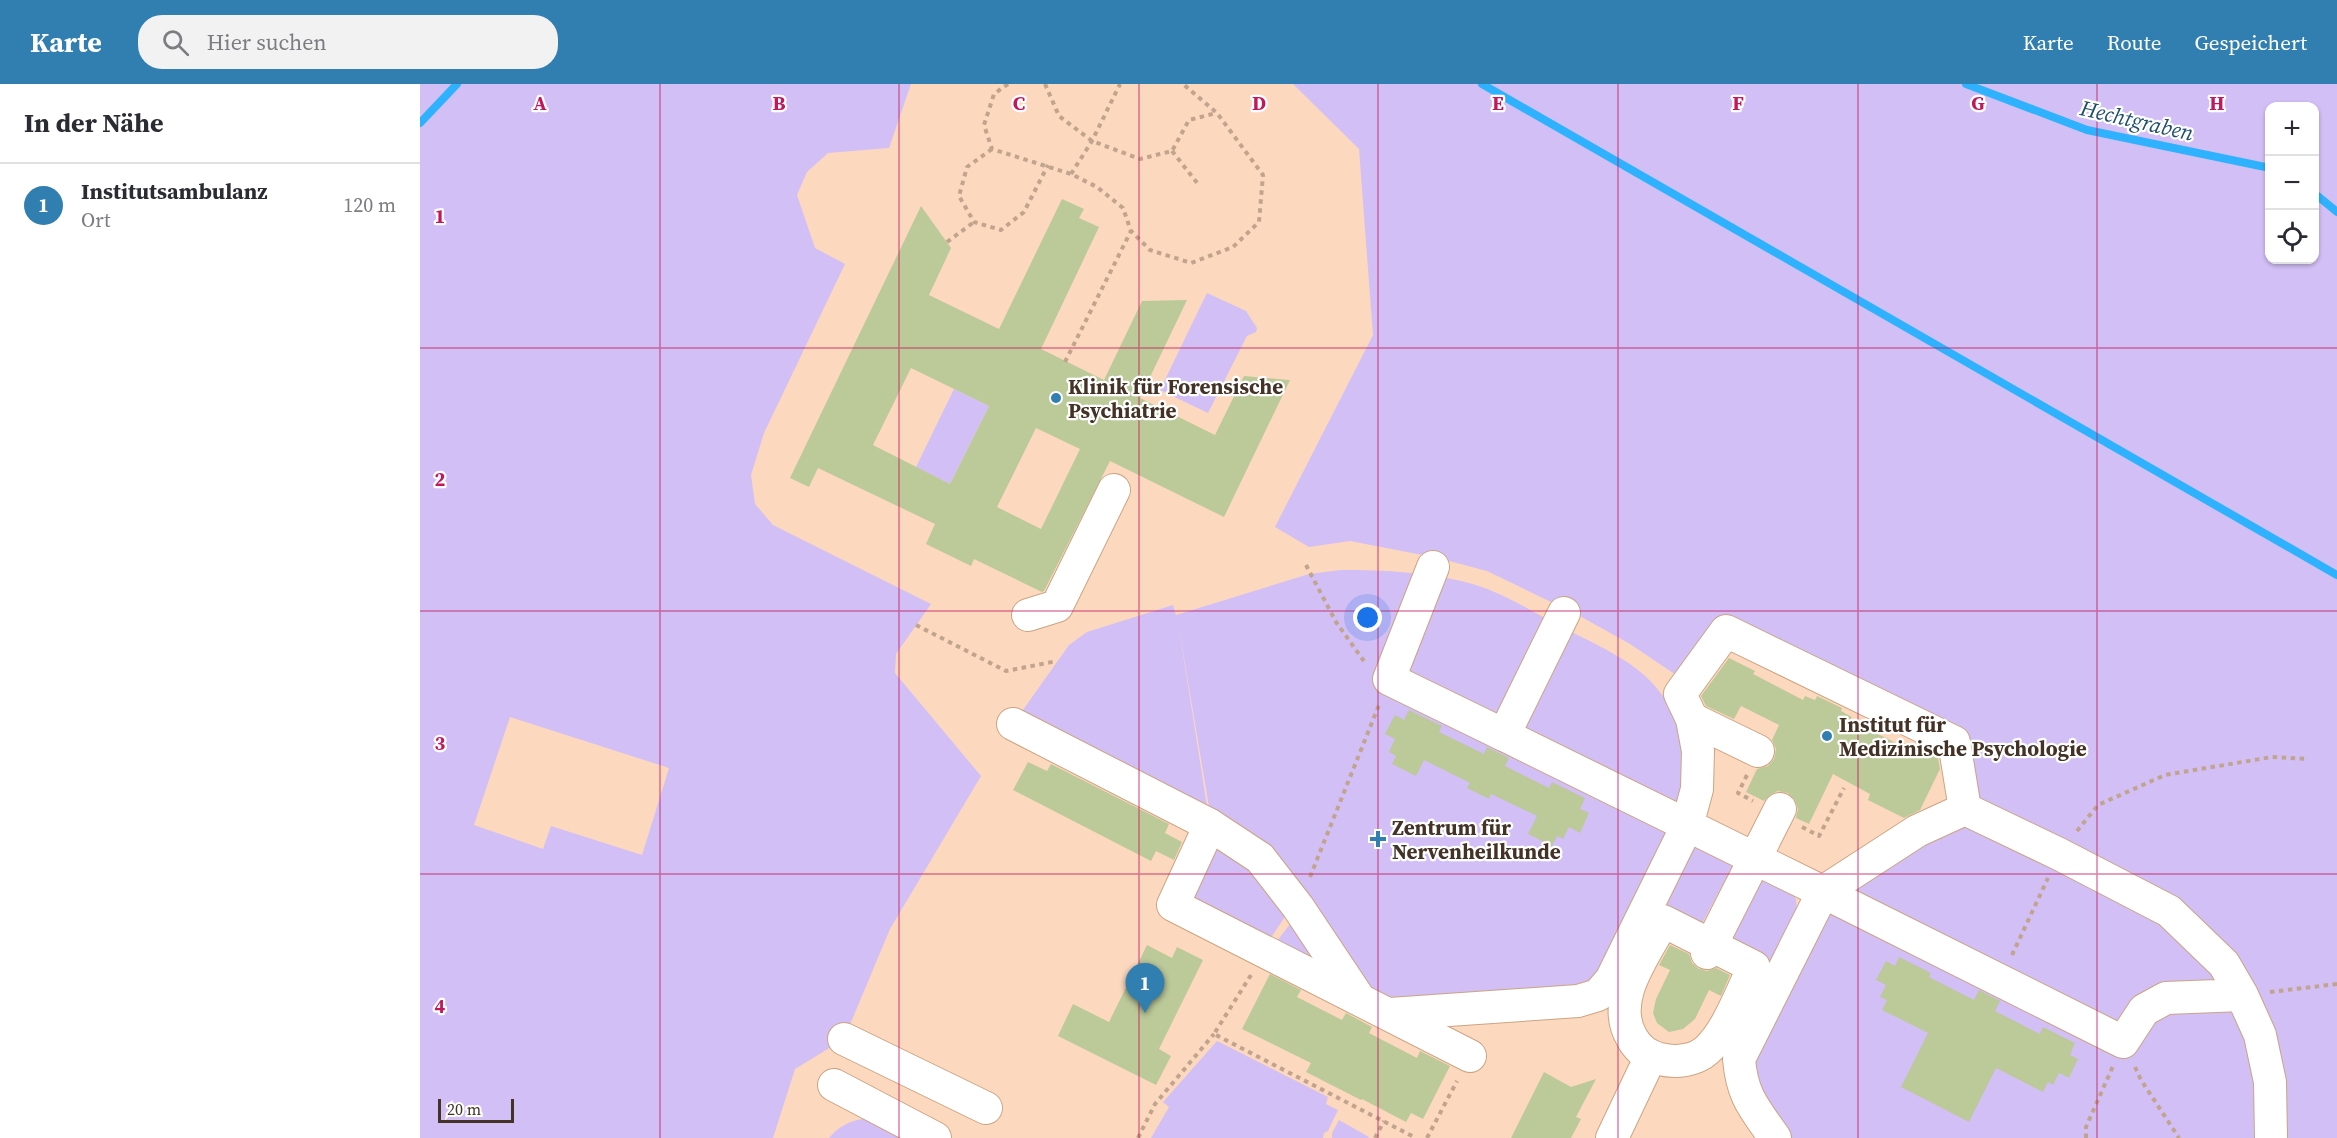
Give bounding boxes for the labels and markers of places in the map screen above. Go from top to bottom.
place label: Klinik für Forensische Psychiatrie [1068,372,1283,425]
marker: Klinik für Forensische Psychiatrie [1049,391,1063,405]
place label: Institut für Medizinische Psychologie [1839,710,2087,763]
marker: Institut für Medizinische Psychologie [1820,729,1834,743]
place label: Zentrum für Nervenheilkunde [1392,813,1561,866]
marker: Zentrum für Nervenheilkunde [1369,830,1387,848]
pin: 1 [1126,964,1164,1013]

